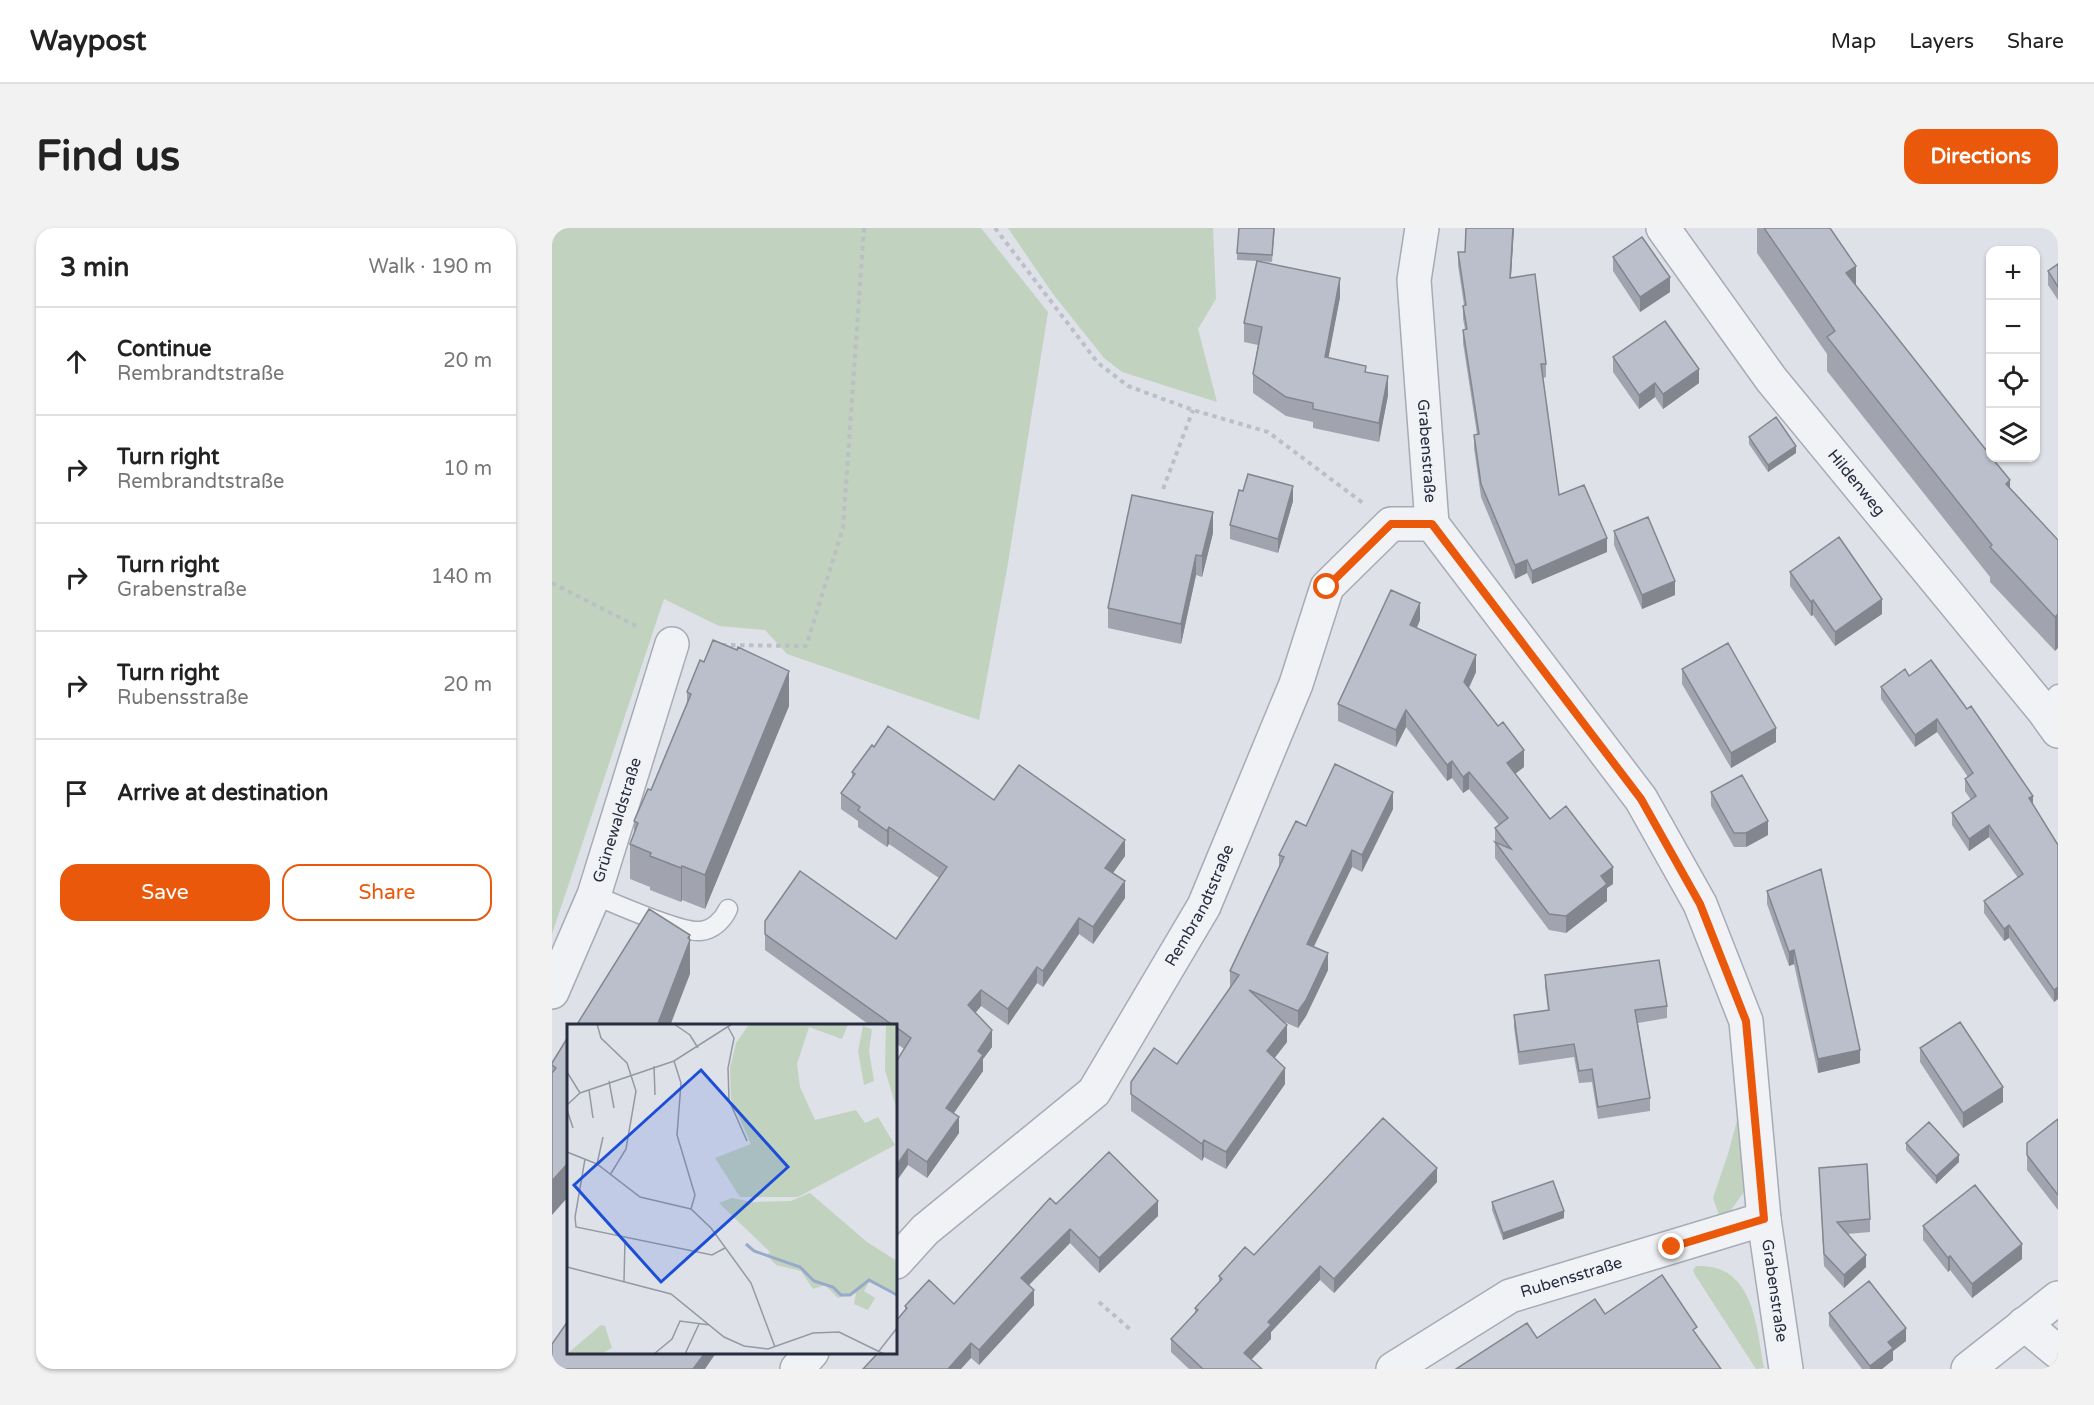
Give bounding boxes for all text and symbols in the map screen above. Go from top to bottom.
text: Waypost [30,24,146,58]
text: Map [1831,29,1876,54]
text: Layers [1909,29,1974,54]
text: Share [2007,29,2064,54]
button: Directions [1904,129,2058,184]
text: Find us [36,131,180,182]
map controls [1986,246,2040,462]
button: + [1986,246,2040,300]
text: 3 min [60,252,129,283]
text: Walk · 190 m [369,255,492,279]
button: − [1986,300,2040,354]
text: Continue [117,336,212,362]
icon: ahead [60,345,93,378]
text: 20 m [443,349,492,373]
button: locate [1986,354,2040,408]
text: Rembrandtstraße [117,362,284,386]
street label: Grabenstraße [1413,398,1440,503]
button: layers [1986,408,2040,462]
text: Turn right [117,444,219,470]
street label: Hildenweg [1823,445,1890,520]
icon: right [60,453,93,486]
text: 10 m [443,457,492,481]
text: Rembrandtstraße [117,470,284,494]
text: Turn right [117,552,219,578]
icon: right [60,561,93,594]
text: 140 m [431,565,492,589]
route start [1313,573,1339,599]
text: Grabenstraße [117,578,247,602]
text: Turn right [117,660,219,686]
icon: right [60,669,93,702]
text: 20 m [443,673,492,697]
text: Rubensstraße [117,686,249,710]
street label: Grünewaldstraße [588,755,646,885]
icon: arrive [60,777,93,810]
text: Arrive at destination [117,780,328,806]
street label: Rembrandtstraße [1161,842,1238,970]
button: Save [60,864,270,921]
button: Share [282,864,492,921]
inset map [567,1024,897,1354]
route end [1658,1233,1684,1259]
street label: Grabenstraße [1757,1238,1792,1343]
street label: Rubensstraße [1518,1253,1625,1302]

